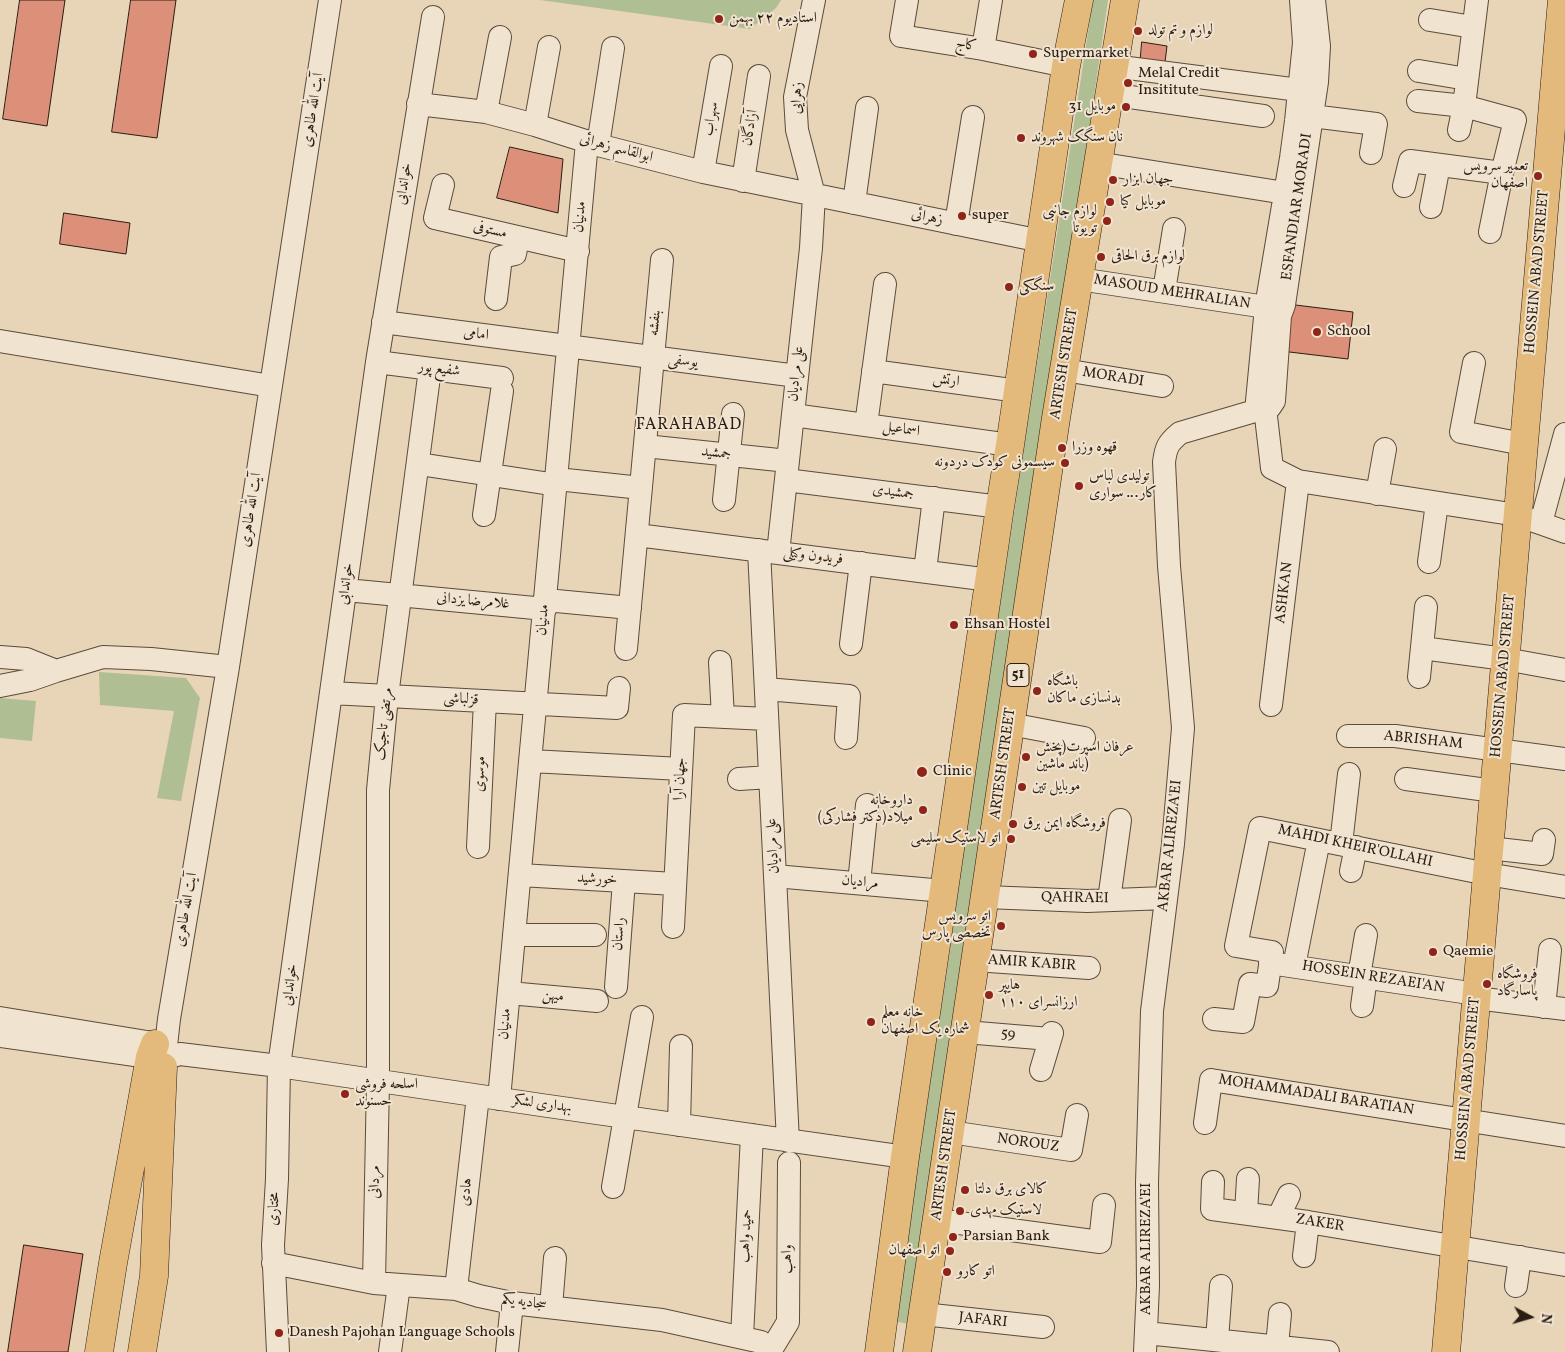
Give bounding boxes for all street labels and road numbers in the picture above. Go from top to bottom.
street label: کاج [954,35,978,57]
street label: آیت الله طاهری [299,72,329,148]
street label: زهرایی [788,81,808,115]
street label: سهراب [700,101,724,137]
street label: آزادگان [739,109,763,147]
street label: ابوالقاسم زهرائی [577,131,655,167]
street label: ESFANDIAR MORADI [1279,132,1317,282]
street label: خواندابی [393,162,417,206]
street label: HOSSEIN ABAD STREET [1522,189,1554,355]
street label: مدنیان [571,201,591,233]
street label: زهرائی [909,206,945,230]
street label: مستوفی [471,218,509,244]
street label: MASOUD MEHRALIAN [1092,272,1252,314]
street label: ARTESH STREET [1047,307,1083,421]
street label: بنفشه [646,309,666,337]
street label: امامی [462,325,490,345]
street label: علی مرادیان [785,345,809,403]
street label: یوسفی [667,351,699,373]
street label: شفیع پور [417,358,461,382]
street label: MORADI [1081,364,1145,392]
street label: ارتش [931,370,961,392]
street label: اسماعیل [881,418,921,442]
street label: جمشید [700,443,732,465]
street label: آیت الله طاهری [237,472,267,548]
street label: جمشیدی [871,482,915,504]
street label: فریدون وکیلی [782,544,844,570]
street label: ASHKAN [1272,561,1298,625]
street label: خواندابی [335,562,359,606]
street label: غلامرضا یزدانی [436,590,510,614]
street label: HOSSEIN ABAD STREET [1488,593,1520,759]
street label: مدنیان [534,604,554,636]
road number: 51 [1007,664,1029,686]
street label: مرتضی تاجیک [372,687,398,761]
street label: قزلباشی [443,690,479,710]
street label: ARTESH STREET [987,707,1021,821]
street label: ABRISHAM [1382,728,1464,754]
street label: موسوی [471,755,491,793]
street label: جهان آرا [671,757,691,801]
street label: AKBAR ALIREZA'EI [1155,779,1187,913]
street label: علی مرادیان [764,818,784,874]
street label: MAHDI KHEIR'OLLAHI [1276,822,1434,872]
street label: خورشید [576,870,618,890]
street label: آیت الله طاهری [172,872,202,948]
street label: مرادیان [841,872,879,894]
street label: QAHRAEI [1041,889,1109,909]
street label: راستان [610,917,630,951]
street label: AMIR KABIR [987,952,1077,976]
street label: HOSSEIN REZAEI'AN [1300,958,1446,998]
street label: خواندابی [279,963,303,1007]
street label: میهن [541,987,565,1007]
street label: HOSSEIN ABAD STREET [1453,996,1485,1162]
street label: مدنیان [496,1008,516,1040]
street label: 59 [1000,1025,1016,1045]
street label: MOHAMMADALI BARATIAN [1217,1072,1415,1120]
street label: بهداری لشکر [511,1092,573,1118]
street label: ARTESH STREET [928,1108,962,1222]
street label: NOROUZ [996,1131,1060,1157]
street label: مردانی [367,1165,385,1199]
street label: هادی [457,1177,477,1207]
street label: AKBAR ALIREZA'EI [1138,1183,1156,1315]
street label: مختاری [265,1192,285,1226]
street label: حمید واهب [737,1209,757,1263]
street label: ZAKER [1294,1211,1346,1237]
street label: واهب [779,1244,797,1274]
street label: سجادیه یکم [500,1291,548,1315]
street label: JAFARI [958,1309,1008,1333]

